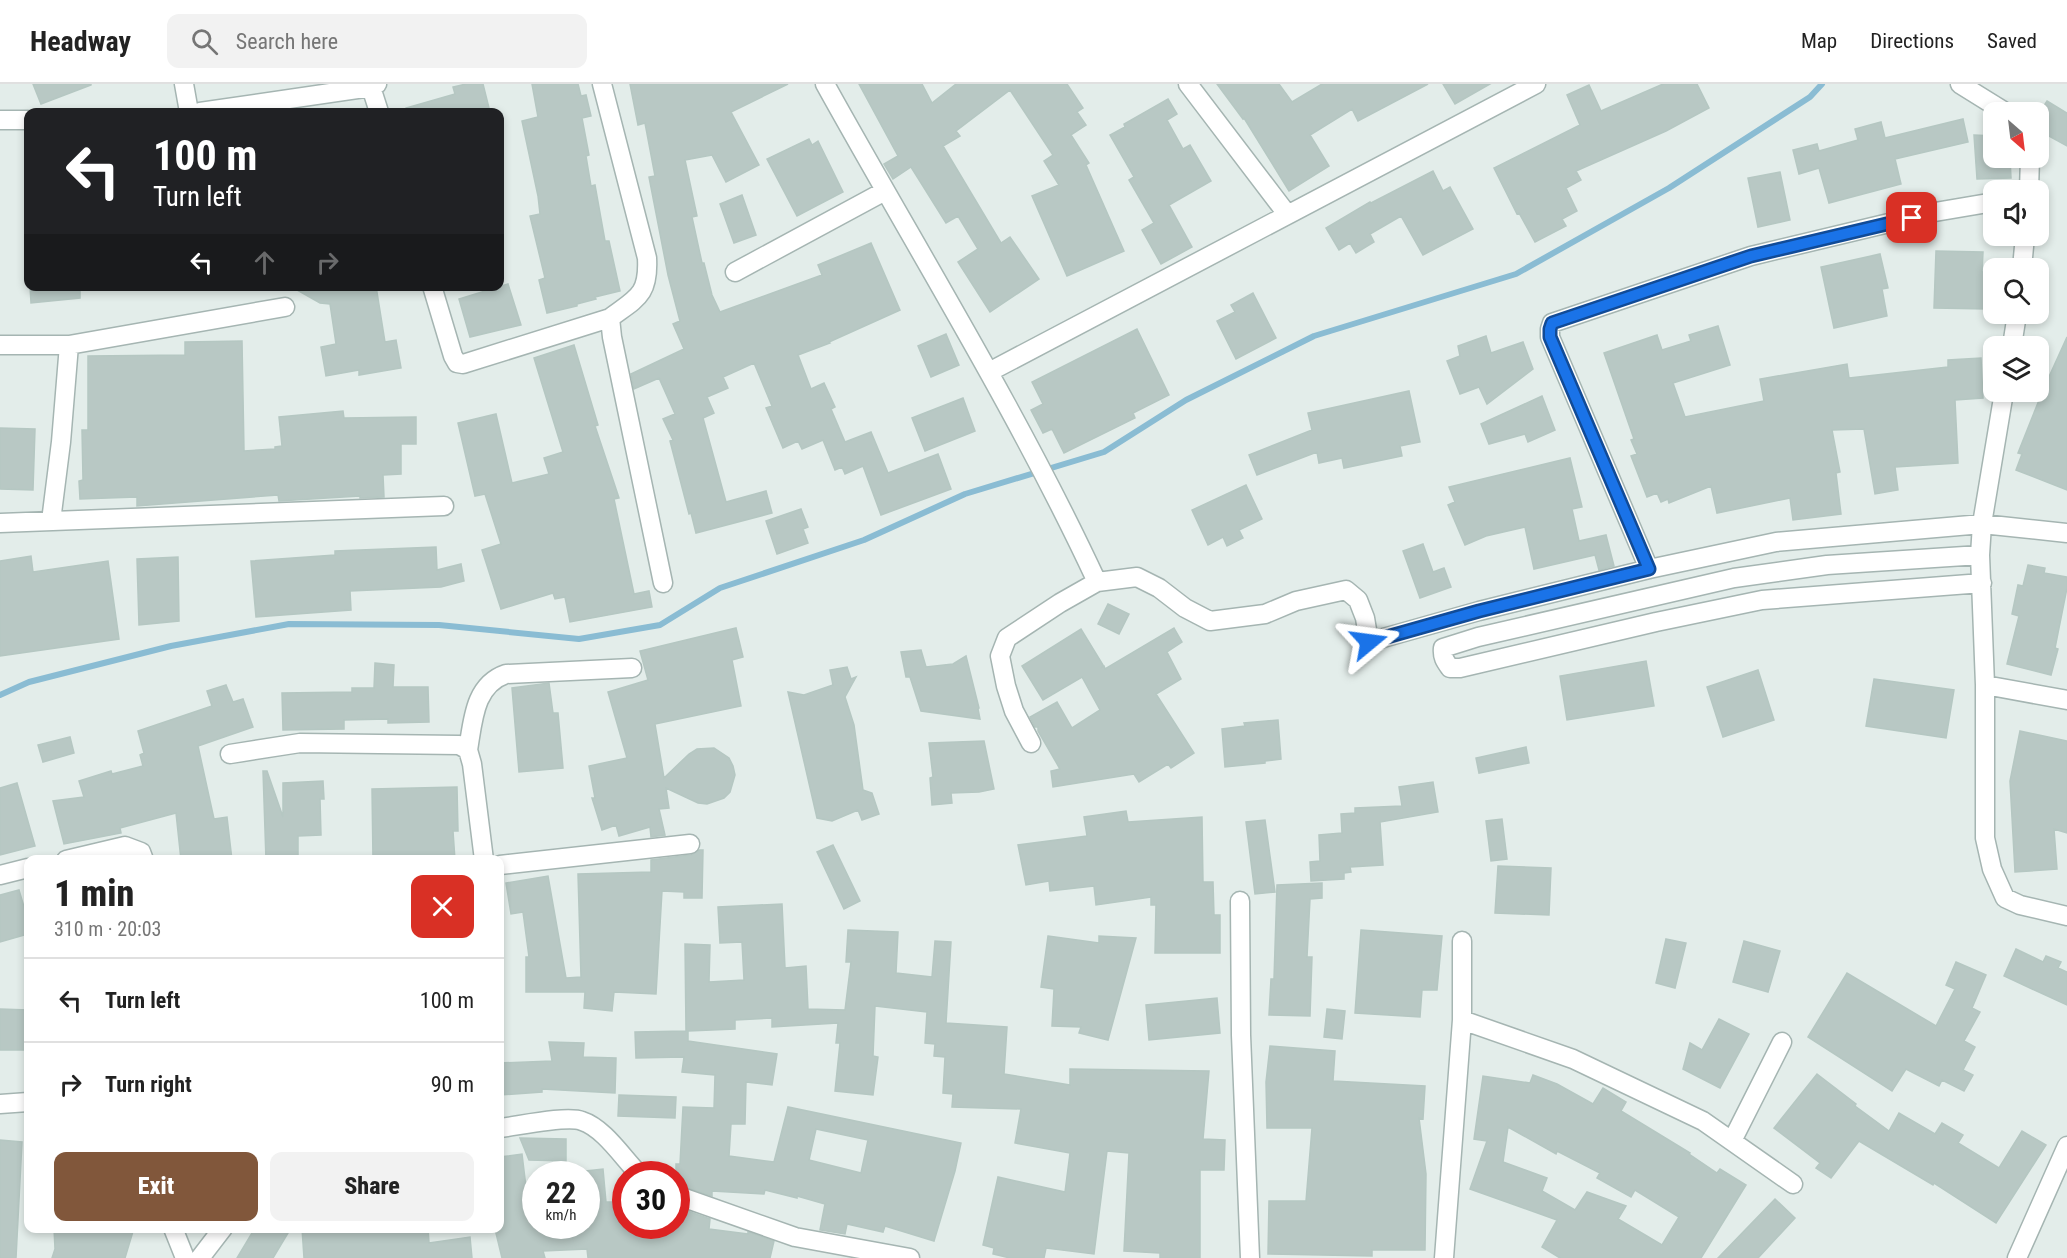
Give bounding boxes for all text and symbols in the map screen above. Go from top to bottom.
search box [167,14,587,68]
text: Headway [30,25,131,58]
icon: search [188,25,221,58]
text: Search here [236,29,338,54]
text: Map [1801,29,1837,53]
text: Directions [1870,29,1954,53]
text: Saved [1987,29,2037,53]
north arrow [1983,102,2049,168]
map controls [1983,102,2049,402]
text: 100 m [153,131,258,180]
icon: left [54,132,132,210]
button: sound [1983,180,2049,246]
text: Turn left [153,181,242,213]
pin [1886,192,1937,243]
icon: arrive [1895,201,1928,234]
icon: left [185,246,218,279]
icon: ahead [248,246,281,279]
icon: right [311,246,344,279]
button: search [1983,258,2049,324]
button: layers [1983,336,2049,402]
position arrow [1337,610,1401,674]
text: 1 min [54,873,134,915]
button: close [411,875,474,938]
text: 310 m · 20:03 [54,917,161,941]
icon: left [54,984,87,1017]
text: Turn left [105,988,180,1013]
text: 100 m [420,988,474,1013]
icon: right [54,1068,87,1101]
text: Turn right [105,1072,192,1097]
text: 90 m [431,1072,474,1097]
button: Exit [54,1152,258,1221]
button: Share [270,1152,474,1221]
speed limit sign: 30 [612,1161,690,1239]
text: 22 [546,1175,576,1210]
text: km/h [546,1206,576,1224]

